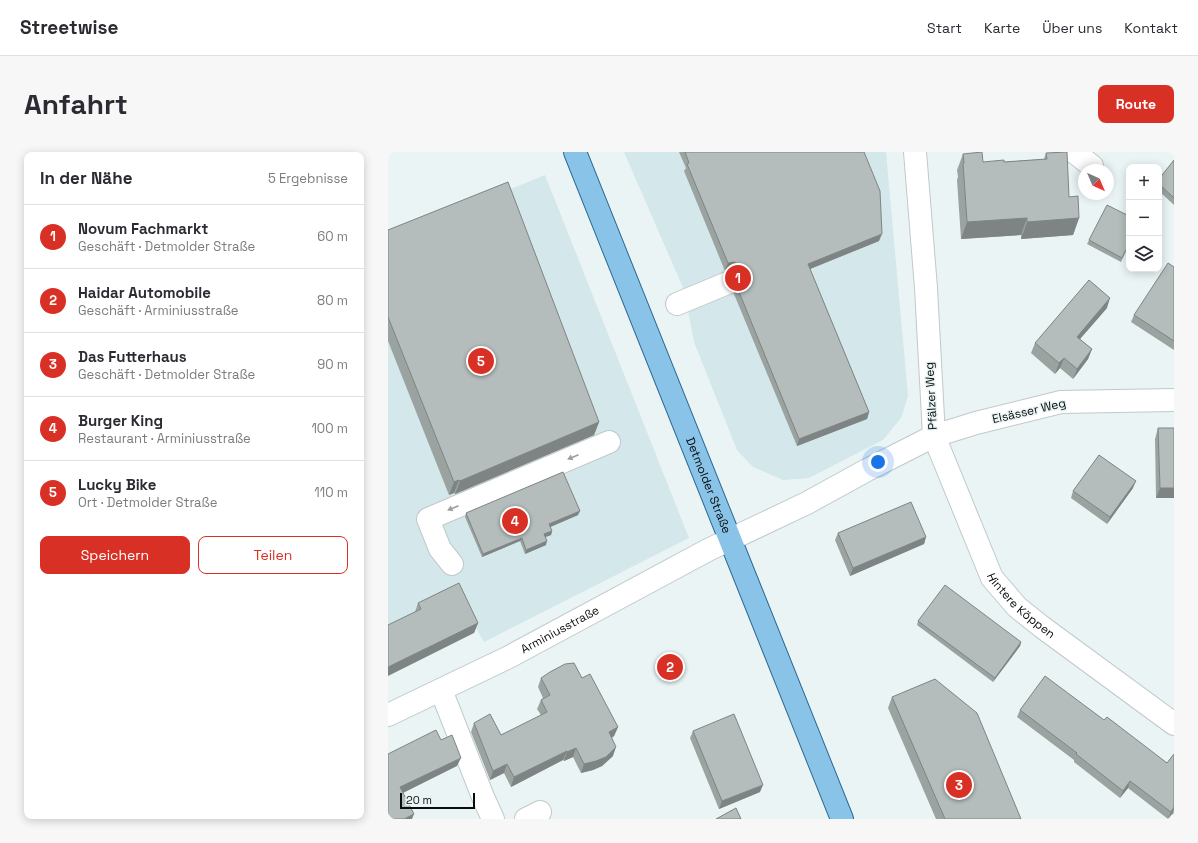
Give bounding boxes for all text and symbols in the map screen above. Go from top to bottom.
text: Streetwise [20,15,119,40]
text: Start [927,19,962,37]
text: Karte [984,19,1020,37]
text: Über uns [1042,19,1102,37]
text: Kontakt [1124,19,1178,37]
button: Route [1098,85,1174,123]
text: Anfahrt [24,86,128,122]
north arrow [1078,164,1114,200]
map controls [1126,164,1162,272]
button: + [1126,164,1162,200]
text: In der Nähe [40,167,132,189]
text: 5 Ergebnisse [268,170,348,187]
button: − [1126,200,1162,236]
text: Novum Fachmarkt [78,219,208,238]
text: 1 [50,228,56,245]
text: 60 m [317,228,348,245]
button: layers [1126,236,1162,272]
text: Geschäft · Detmolder Straße [78,238,255,255]
pin: 1 [725,263,751,293]
text: Haidar Automobile [78,283,211,302]
text: 2 [49,292,57,309]
text: 80 m [317,292,348,309]
text: Geschäft · Arminiusstraße [78,302,239,319]
pin: 5 [468,346,494,376]
text: Das Futterhaus [78,347,187,366]
text: 3 [49,356,57,373]
text: 90 m [317,356,348,373]
street label: Pfälzer Weg [921,362,941,430]
text: Geschäft · Detmolder Straße [78,366,255,383]
street label: Elsässer Weg [991,395,1067,427]
text: Burger King [78,411,163,430]
text: 4 [49,420,57,437]
text: 100 m [311,420,348,437]
text: Restaurant · Arminiusstraße [78,430,251,447]
street label: Detmolder Straße [682,435,735,536]
your location [868,452,888,472]
one-way arrow [567,454,578,460]
text: Lucky Bike [78,475,156,494]
text: 5 [49,484,57,501]
text: 110 m [314,484,348,501]
text: Ort · Detmolder Straße [78,494,217,511]
one-way arrow [448,505,459,511]
pin: 4 [502,506,528,536]
button: Speichern [40,536,190,574]
button: Teilen [198,536,348,574]
street label: Hintere Köppen [983,571,1058,642]
street label: Arminiusstraße [518,602,602,657]
pin: 2 [657,652,683,682]
pin: 3 [946,770,972,800]
scale bar [400,791,475,810]
text: 20 m [406,793,432,807]

